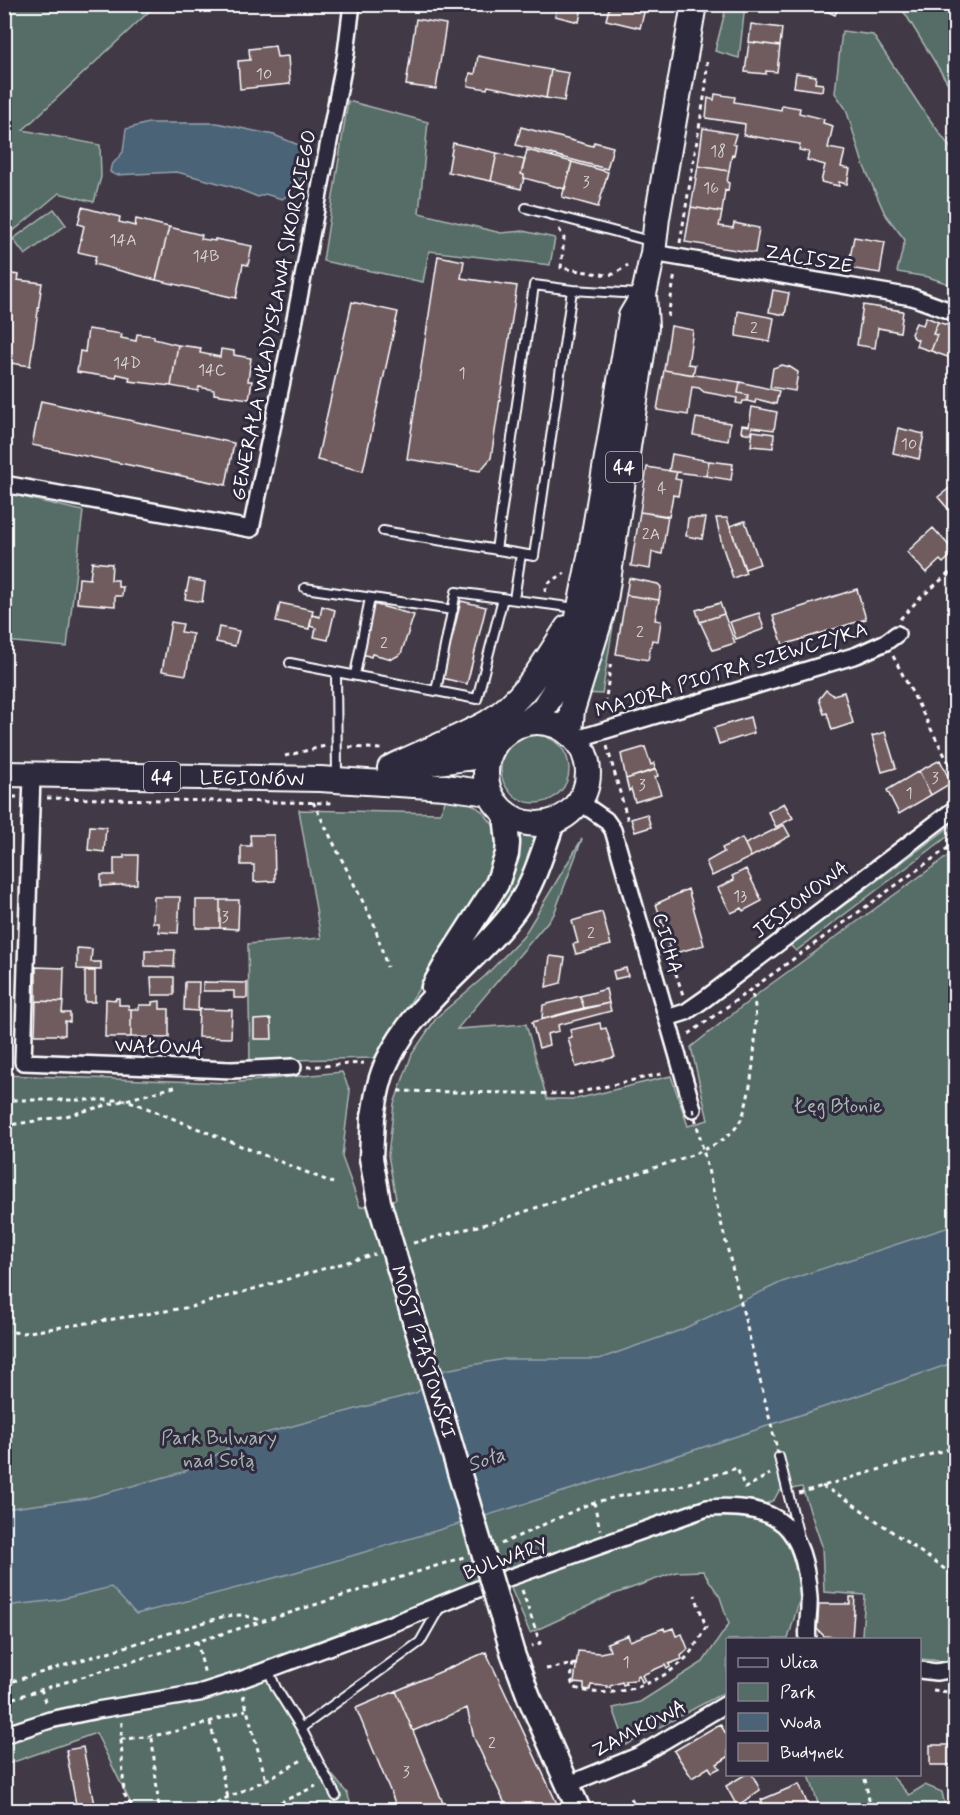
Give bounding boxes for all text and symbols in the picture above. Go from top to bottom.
house number: 10 [256,64,272,85]
street label: GENERAŁA WŁADYSŁAWA SIKORSKIEGO [225,128,324,503]
house number: 18 [710,141,726,162]
house number: 3 [582,172,590,193]
house number: 16 [703,178,719,199]
house number: 14A [109,230,137,251]
street label: ZACISZE [762,238,855,281]
house number: 14B [193,246,220,267]
house number: 2 [750,318,758,339]
house number: 14D [113,353,141,374]
house number: 14C [198,360,226,381]
house number: 1 [458,363,466,384]
house number: 10 [901,434,917,455]
road number: 44 [606,452,642,482]
house number: 4 [657,478,667,499]
house number: 2A [642,524,660,545]
street label: MAJORA PIOTRA SZEWCZYKA [592,616,871,725]
house number: 2 [636,622,644,643]
house number: 2 [380,633,388,654]
road number: 44 [144,762,180,792]
street label: LEGIONÓW [199,765,305,794]
house number: 3 [931,768,939,789]
house number: 3 [638,775,646,796]
house number: 1 [905,783,913,804]
street label: JESIONOWA [747,855,855,945]
house number: 13 [733,886,747,907]
house number: 3 [221,907,229,928]
street label: CICHA [645,910,688,977]
house number: 2 [587,923,595,944]
street label: WAŁOWA [114,1032,204,1063]
park label: Łęg Błonie [794,1093,882,1120]
street label: MOST PIASTOWSKI [383,1263,462,1442]
park label: Park Bulwary nad Sołą [161,1425,277,1475]
water label: Soła [464,1441,509,1479]
street label: BULWARY [459,1532,552,1587]
legend [726,1638,921,1776]
text: Ulica [780,1651,819,1675]
house number: 1 [622,1652,630,1673]
text: Park [780,1681,816,1705]
street label: ZAMKOWA [588,1694,692,1765]
text: Woda [780,1711,822,1735]
house number: 2 [488,1733,496,1754]
text: Budynek [780,1741,844,1765]
house number: 3 [402,1762,410,1783]

